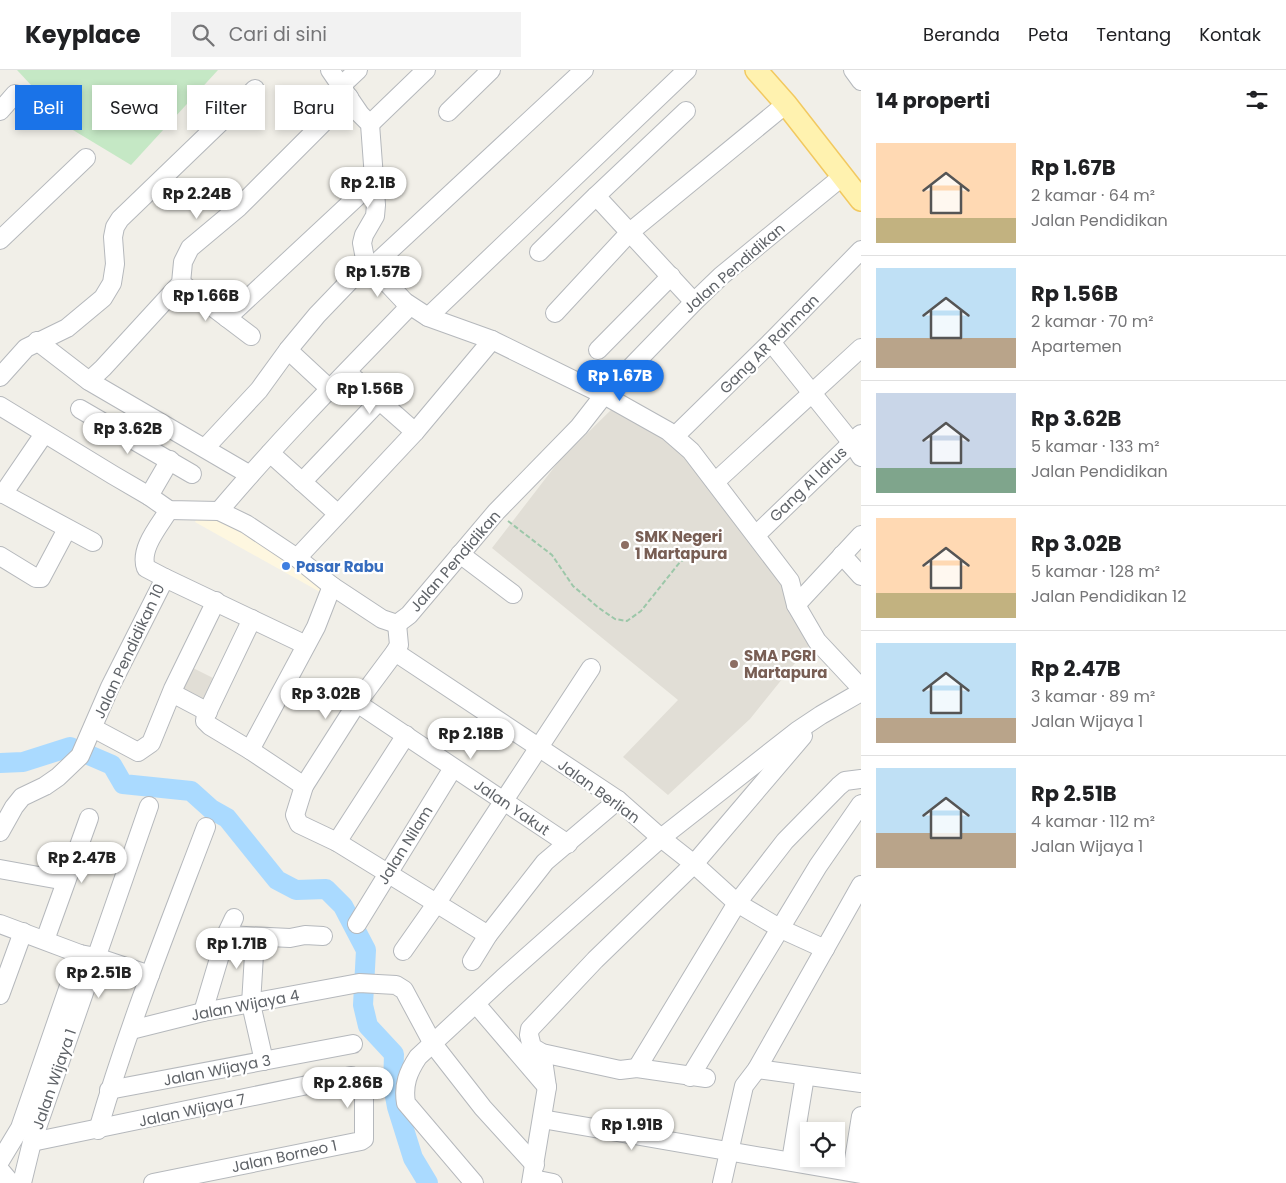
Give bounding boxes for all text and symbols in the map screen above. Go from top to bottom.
search box [171,12,521,57]
text: Keyplace [25,18,141,51]
icon: search [189,21,217,49]
text: Cari di sini [229,21,327,48]
text: Beranda [923,22,1000,47]
text: Peta [1028,22,1068,47]
text: Tentang [1096,22,1171,47]
text: Kontak [1199,22,1261,47]
chip: Beli [15,85,82,130]
chip: Sewa [92,85,177,130]
chip: Filter [187,85,265,130]
chip: Baru [275,85,353,130]
text: 14 properti [876,86,990,115]
icon: filters [1243,86,1271,114]
text: Rp 1.67B [1031,153,1116,182]
icon: home [916,163,976,223]
pin: Rp 2.1B [322,166,414,209]
text: Rp 2.1B [341,171,395,194]
pin: Rp 2.24B [145,178,249,220]
text: Rp 2.24B [163,182,231,205]
text: 2 kamar · 64 m² [1031,184,1155,207]
text: Jalan Pendidikan [1031,209,1168,232]
street label: Jalan Pendidikan [679,218,789,318]
pin: Rp 1.57B [326,256,430,298]
text: Rp 1.57B [346,260,410,283]
text: Rp 1.56B [1031,279,1118,308]
pin: Rp 1.66B [154,280,258,322]
text: Rp 1.66B [173,284,239,307]
icon: home [916,288,976,348]
street label: Gang AR Rahman [715,290,823,398]
text: 2 kamar · 70 m² [1031,310,1154,333]
text: Apartemen [1031,335,1122,358]
pin: Rp 1.67B [568,360,672,402]
text: Rp 1.67B [588,364,652,387]
pin: Rp 1.56B [318,372,422,415]
text: Rp 1.56B [337,377,403,400]
text: Rp 3.62B [1031,404,1121,433]
pin: Rp 3.62B [76,412,180,455]
icon: home [916,413,976,473]
text: Rp 3.62B [94,417,162,440]
text: 5 kamar · 133 m² [1031,435,1160,458]
street label: Gang Al Idrus [765,442,851,526]
text: Jalan Pendidikan [1031,460,1168,483]
street label: Jalan Pendidikan [405,506,505,616]
place label: SMK Negeri 1 Martapura [635,526,727,564]
text: Rp 3.02B [1031,529,1122,558]
icon: home [916,538,976,598]
marker: SMK Negeri 1 Martapura [619,539,631,551]
place label: Pasar Rabu [296,556,384,577]
marker: Pasar Rabu [280,560,292,572]
text: 5 kamar · 128 m² [1031,560,1160,583]
street label: Jalan Pendidikan 10 [89,580,169,722]
text: Jalan Pendidikan 12 [1031,585,1186,608]
place label: SMA PGRI Martapura [744,645,828,683]
text: Rp 2.47B [1031,654,1121,683]
marker: SMA PGRI Martapura [728,658,740,670]
icon: home [916,663,976,723]
pin: Rp 3.02B [274,678,378,720]
text: Rp 3.02B [292,682,361,705]
text: 3 kamar · 89 m² [1031,685,1155,708]
text: Jalan Wijaya 1 [1031,710,1143,733]
pin: Rp 2.18B [419,718,523,760]
text: Rp 2.18B [438,722,504,745]
street label: Jalan Berlian [554,754,644,828]
street label: Jalan Yakut [470,774,554,840]
text: Rp 2.51B [1031,779,1117,808]
icon: home [916,788,976,848]
street label: Jalan Nilam [373,802,437,888]
text: 4 kamar · 112 m² [1031,810,1155,833]
text: Jalan Wijaya 1 [1031,835,1143,858]
pin: Rp 2.47B [30,842,134,884]
text: Rp 2.47B [48,846,116,869]
pin: Rp 1.71B [185,928,289,970]
text: Rp 1.71B [207,932,267,955]
pin: Rp 2.51B [47,956,151,999]
text: Rp 2.51B [66,961,132,984]
street label: Jalan Wijaya 4 [189,984,301,1026]
street label: Jalan Wijaya 1 [27,1026,81,1132]
street label: Jalan Wijaya 3 [161,1049,273,1091]
pin: Rp 2.86B [296,1066,400,1109]
text: Rp 2.86B [313,1071,383,1094]
street label: Jalan Wijaya 7 [137,1088,247,1132]
pin: Rp 1.91B [580,1108,684,1151]
text: Rp 1.91B [601,1113,663,1136]
map controls [800,1122,845,1167]
button: locate [800,1122,845,1167]
street label: Jalan Borneo 1 [229,1135,339,1177]

